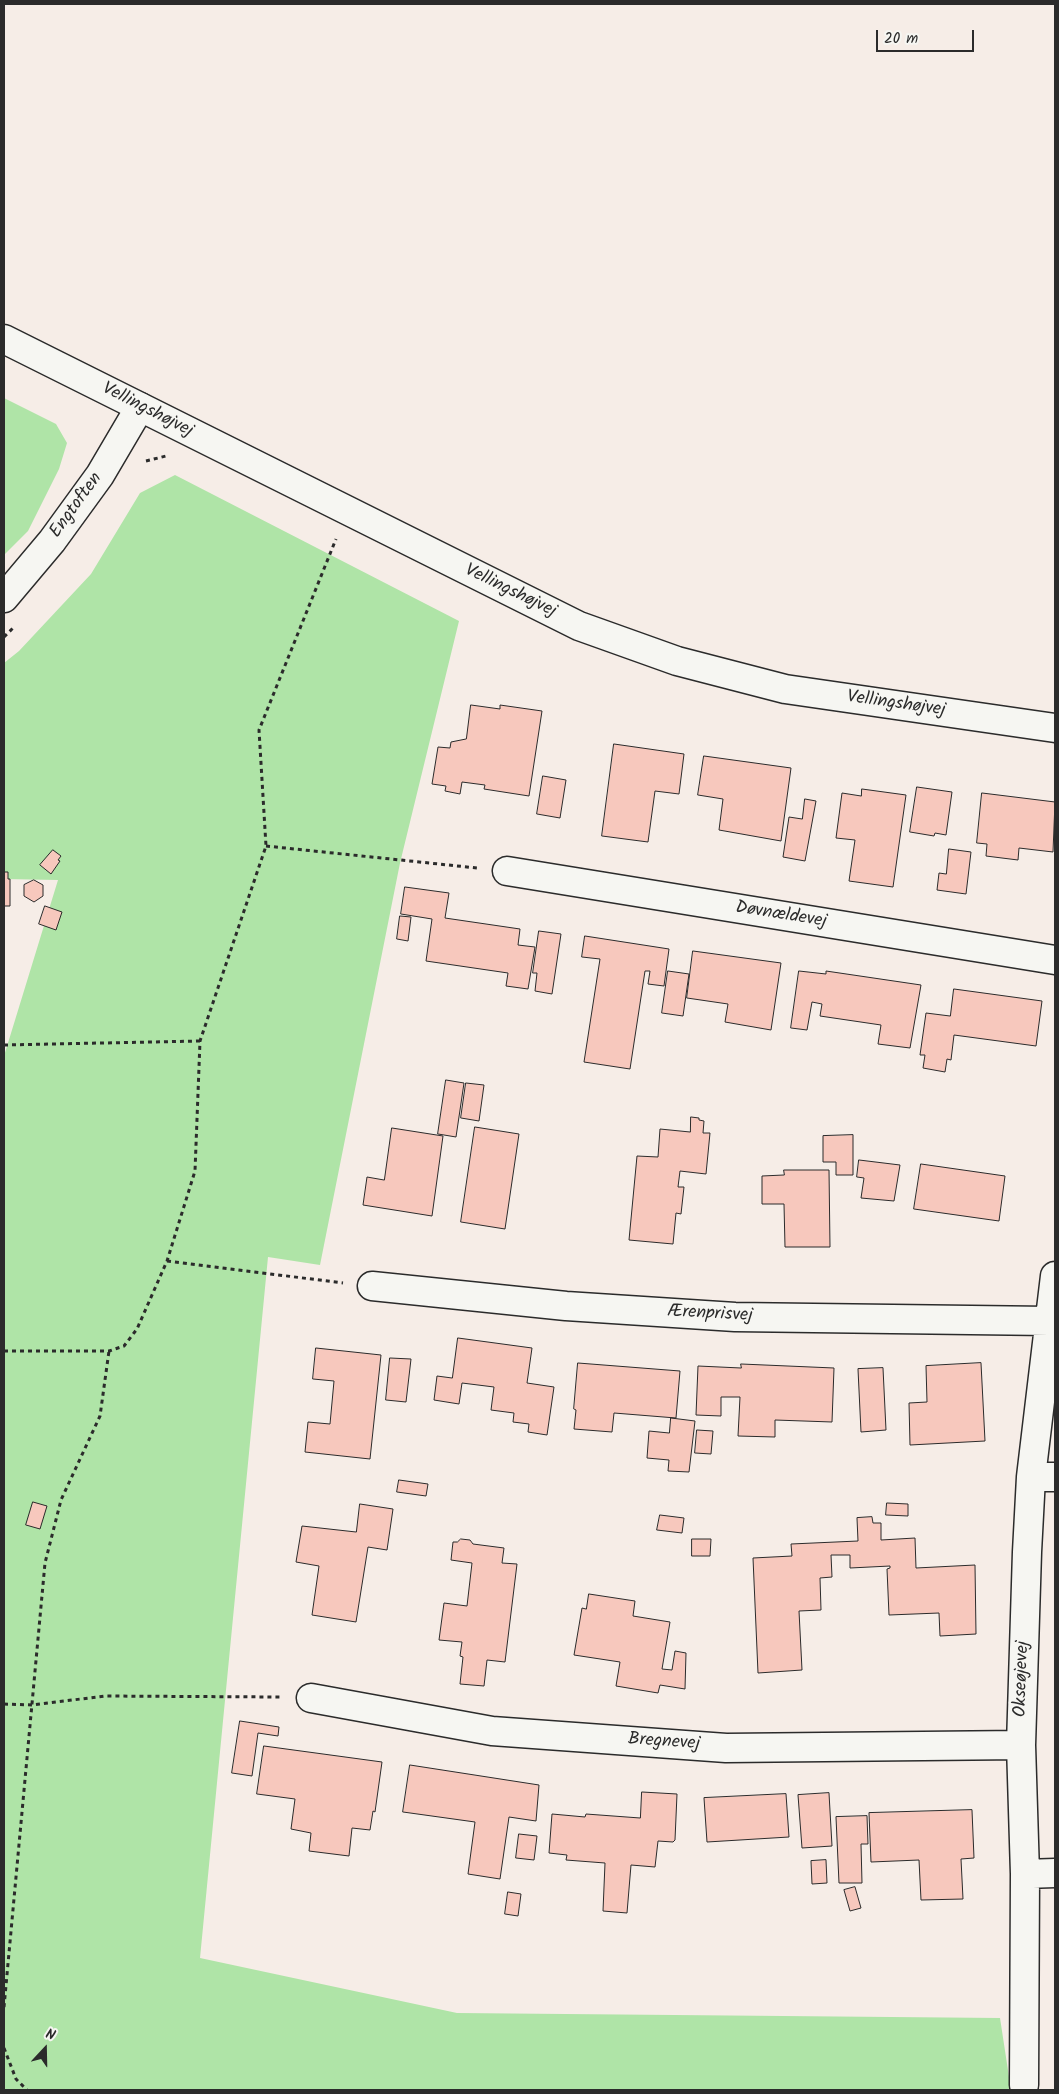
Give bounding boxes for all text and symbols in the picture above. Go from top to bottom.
scale bar [879,20,976,52]
text: 20 m [884,27,918,51]
street label: Vellingshøjvej [98,379,196,443]
street label: Engtoften [46,469,108,543]
street label: Vellingshøjvej [461,561,559,623]
street label: Vellingshøjvej [845,687,947,723]
street label: Døvnældevej [734,898,828,934]
street label: Ærenprisvej [667,1302,753,1328]
street label: Okseøjevej [1011,1640,1035,1718]
street label: Bregnevej [627,1730,701,1756]
text: N [42,2023,58,2047]
north arrow [20,2024,70,2074]

